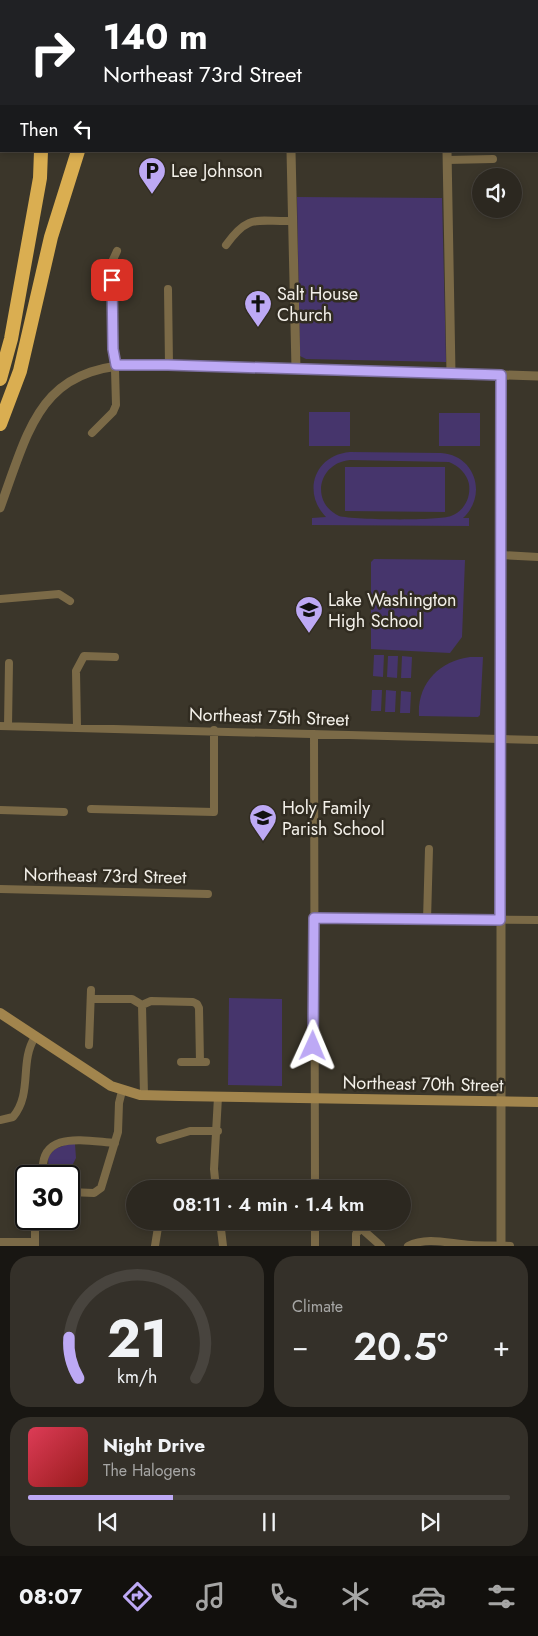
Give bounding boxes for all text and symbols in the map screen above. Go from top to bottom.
text: 140 m [103,12,208,62]
icon: right [20,20,85,85]
text: Northeast 73rd Street [103,58,302,90]
icon: left [69,115,97,143]
text: Then [20,116,59,143]
parking icon: Lee Johnson [137,156,167,195]
place label: Lee Johnson [171,158,263,184]
map controls [472,168,522,218]
button: sound [472,168,522,218]
pin [91,259,133,301]
icon: arrive [98,266,126,294]
place label: Salt House Church [277,281,358,328]
church icon: Salt House Church [243,289,273,328]
place label: Lake Washington High School [328,587,456,634]
school or university icon: Lake Washington High School [294,595,324,634]
street label: Northeast 75th Street [188,701,350,733]
place label: Holy Family Parish School [282,795,385,842]
school or university icon: Holy Family Parish School [248,803,278,842]
street label: Northeast 73rd Street [23,862,187,890]
position arrow [286,1019,338,1071]
street label: Northeast 70th Street [342,1070,504,1098]
speed limit sign: 30 [15,1165,80,1230]
text: 08:11 · 4 min · 1.4 km [173,1191,364,1218]
text: Climate [292,1295,343,1318]
text: 21 [107,1301,167,1377]
text: 20.5° [353,1319,448,1374]
text: − [292,1326,309,1367]
text: + [493,1326,510,1367]
text: km/h [117,1364,157,1390]
text: Night Drive [103,1432,205,1459]
text: The Halogens [103,1459,196,1482]
icon: previous [94,1508,122,1536]
icon: pause [255,1508,283,1536]
icon: next [416,1508,444,1536]
icon: directions [120,1579,155,1614]
icon: music [193,1579,228,1614]
icon: phone [266,1579,301,1614]
icon: climate [338,1579,373,1614]
icon: car [411,1579,446,1614]
icon: filters [484,1579,519,1614]
text: 08:07 [19,1580,82,1612]

